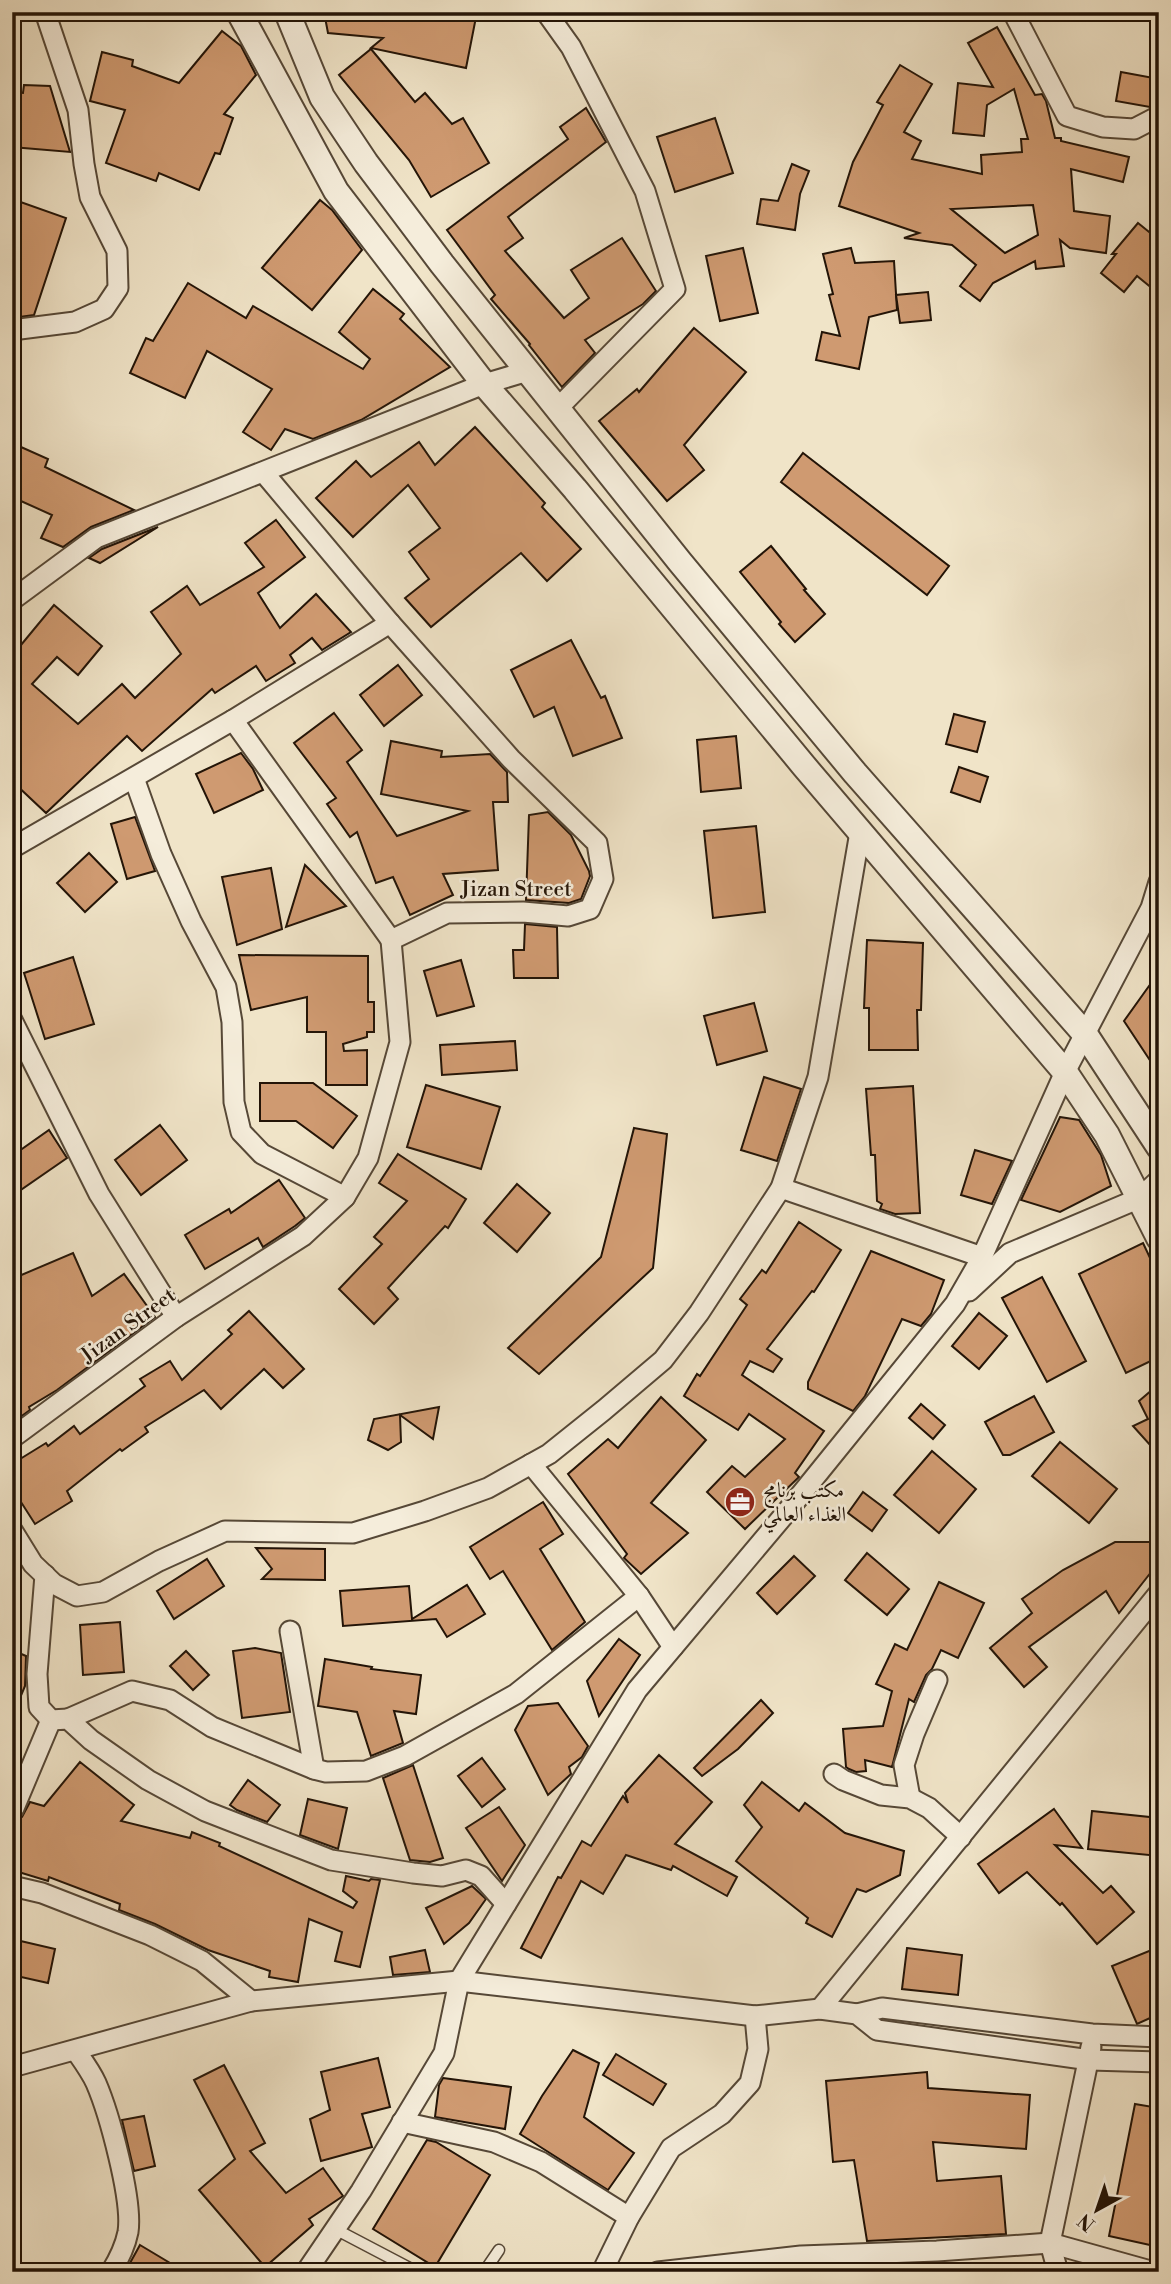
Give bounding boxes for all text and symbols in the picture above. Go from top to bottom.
street label: Jizan Street [459,877,572,903]
street label: Jizan Street [75,1282,182,1370]
place label: مكتب برنامج الغذاء العالمي [763,1478,846,1534]
office icon: مكتب برنامج الغذاء العالمي [723,1485,757,1519]
north arrow [1062,2176,1132,2246]
text: N [1073,2208,1100,2236]

